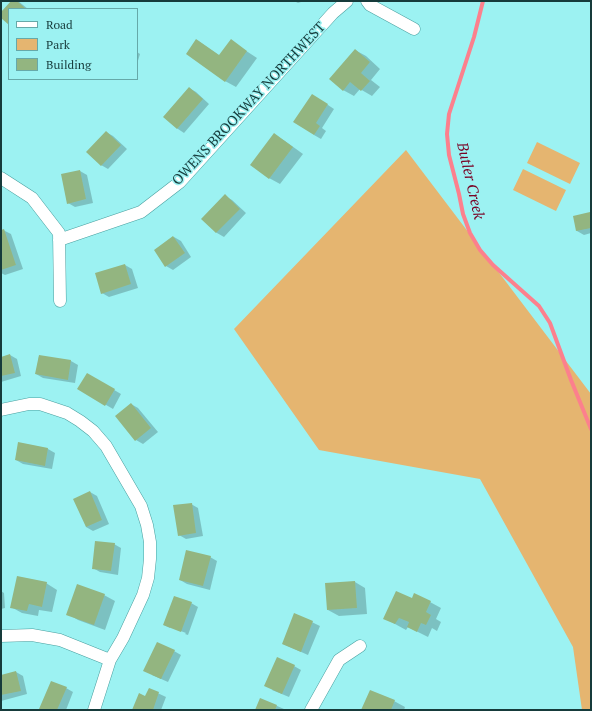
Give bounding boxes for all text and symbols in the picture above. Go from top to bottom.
legend [8,8,138,80]
text: Road [46,17,73,32]
street label: OWENS BROOKWAY NORTHWEST [169,19,329,189]
text: Park [46,37,70,52]
text: Building [46,57,91,72]
water label: Butler Creek [452,141,488,221]

